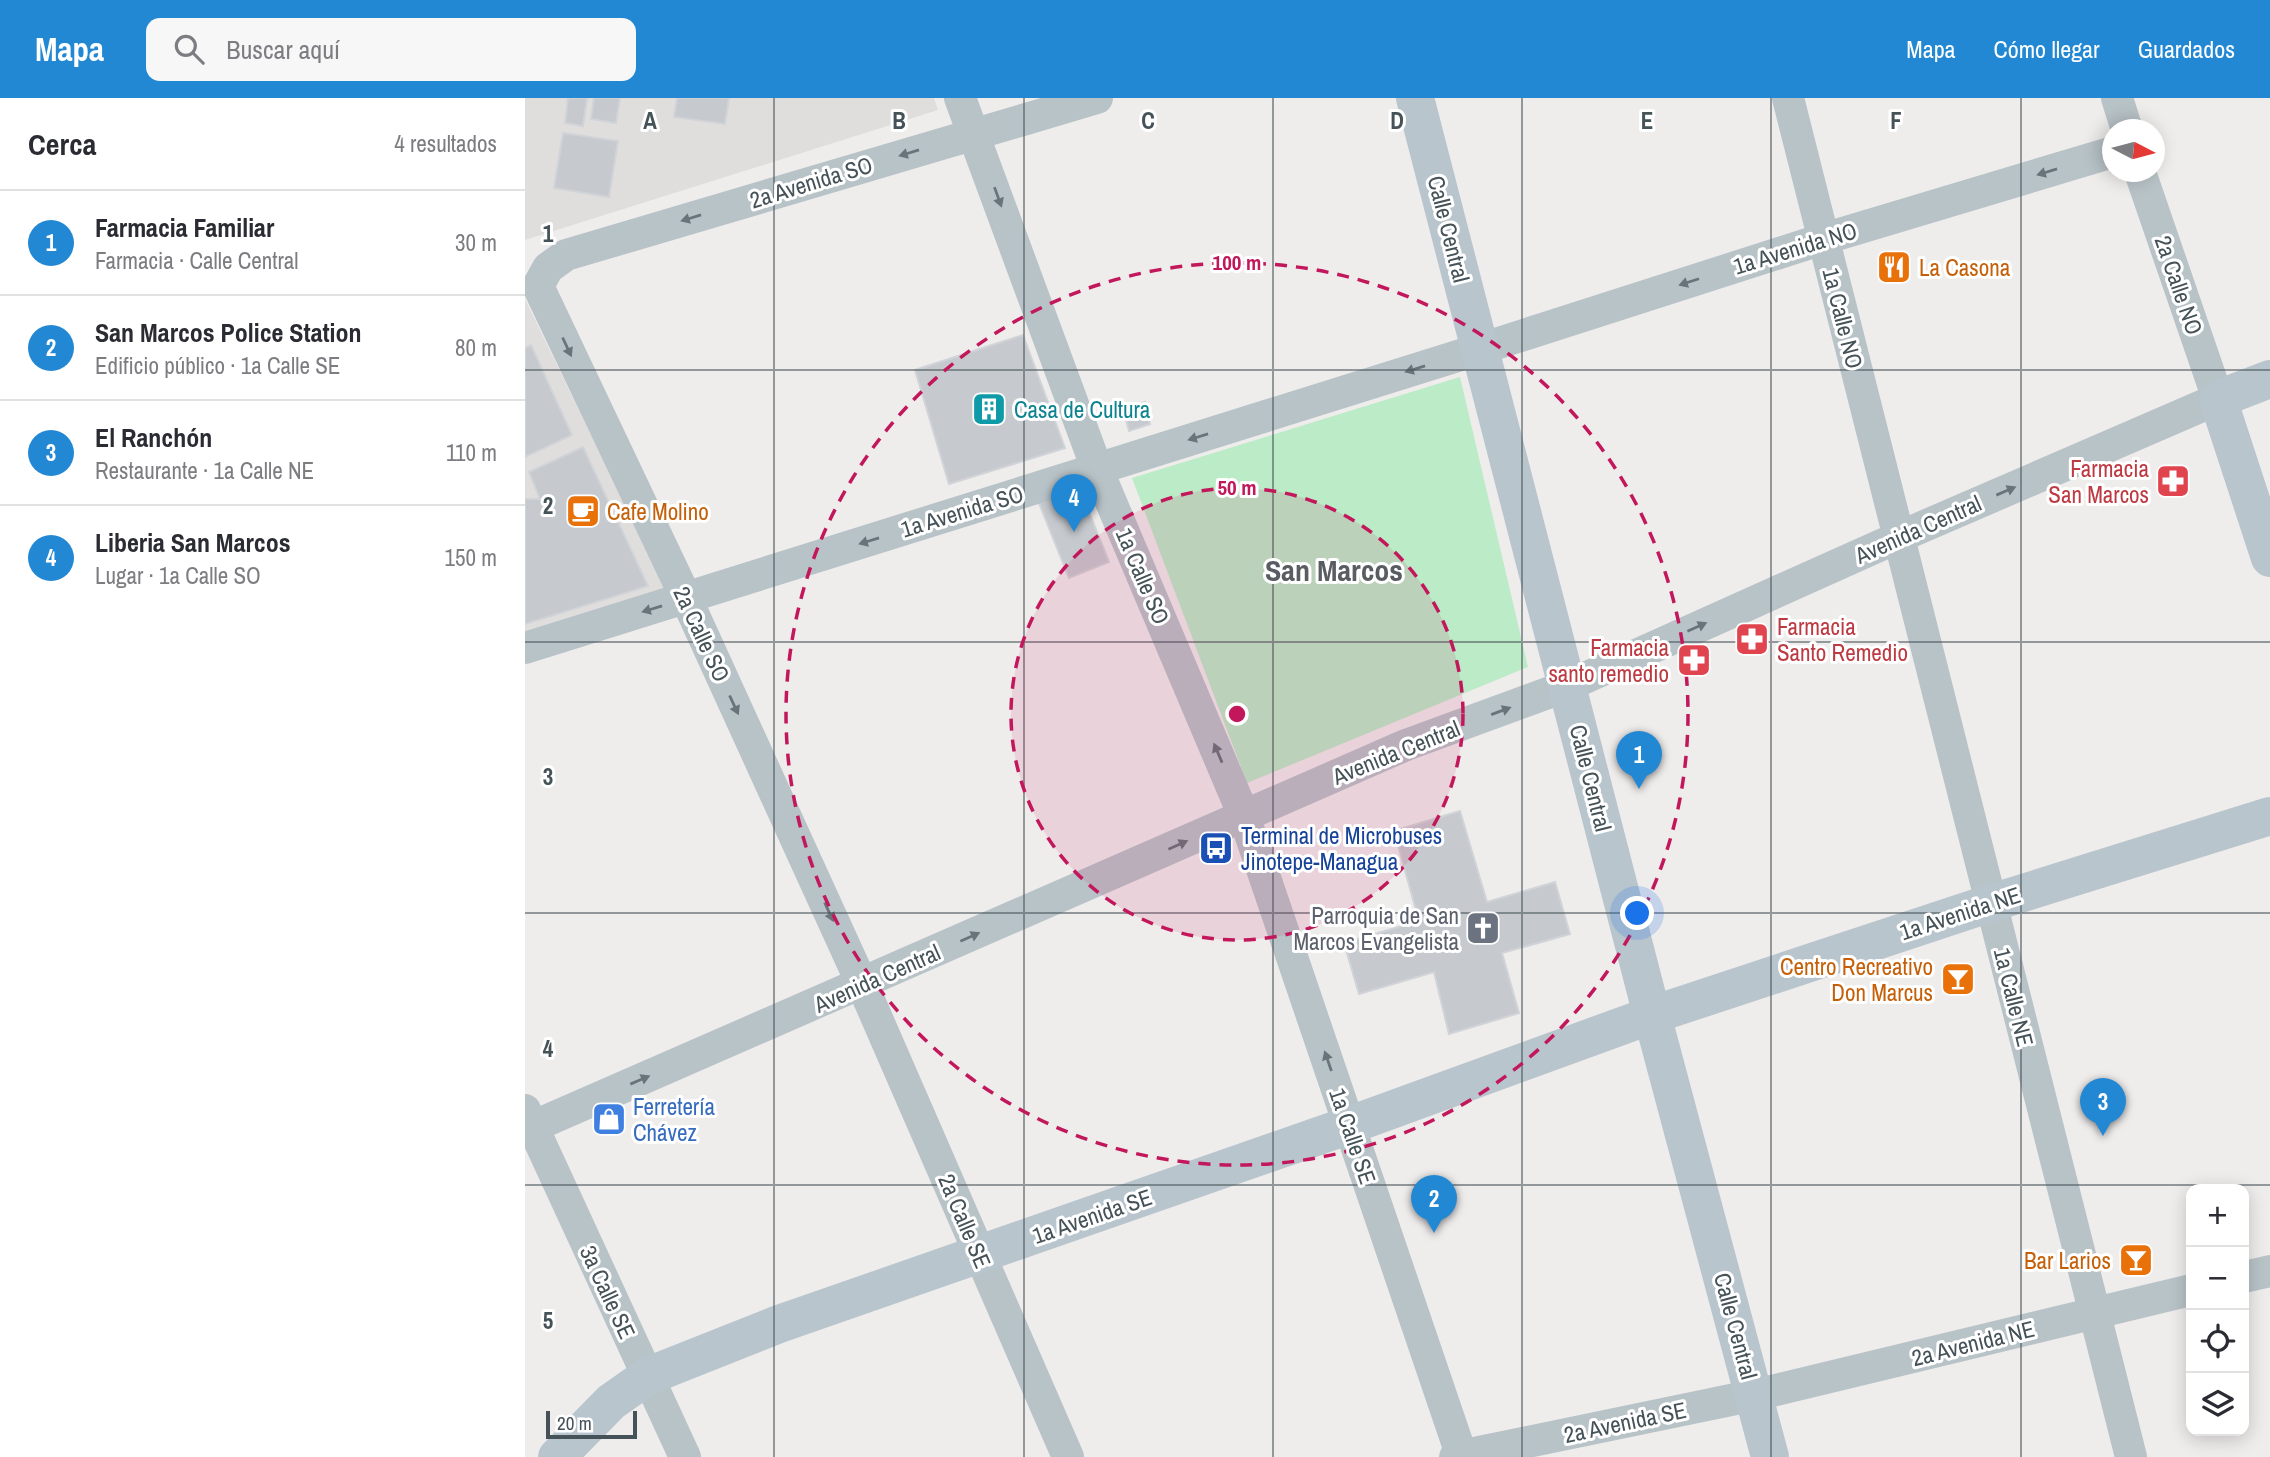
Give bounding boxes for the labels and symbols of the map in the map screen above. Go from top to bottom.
text: A [643,105,657,136]
text: B [892,105,906,136]
text: C [1141,105,1155,136]
text: D [1390,105,1404,136]
text: E [1641,105,1653,136]
text: F [1890,105,1902,136]
north arrow [2102,119,2165,182]
one-way arrow [898,148,919,158]
street label: 2a Avenida SO [746,149,876,215]
one-way arrow [2036,167,2057,177]
street label: Calle Central [1421,172,1477,286]
one-way arrow [992,187,1003,208]
one-way arrow [680,213,701,223]
street label: 1a Avenida NO [1729,215,1861,281]
text: 1 [543,218,554,249]
street label: 2a Calle NO [2148,231,2210,339]
text: 100 m [1213,248,1261,277]
restaurant icon: La Casona [1875,248,1913,286]
place label: La Casona [1919,252,2011,283]
street label: 1a Calle NO [1816,264,1870,372]
one-way arrow [1678,277,1699,287]
one-way arrow [562,337,573,357]
one-way arrow [1404,365,1425,375]
building icon: Casa de Cultura [970,390,1008,428]
place label: Casa de Cultura [1014,394,1151,425]
one-way arrow [1187,433,1208,443]
place label: Farmacia San Marcos [2048,453,2150,510]
pharmacy icon: Farmacia San Marcos [2154,462,2192,500]
text: 50 m [1217,473,1257,502]
pin: 4 [1051,474,1097,532]
street label: 1a Avenida SO [897,478,1027,544]
one-way arrow [1996,485,2016,497]
street label: Avenida Central [1849,487,1986,571]
text: 2 [543,490,553,521]
cafe icon: Cafe Molino [564,492,602,530]
place label: Cafe Molino [607,496,709,527]
street label: 1a Calle SO [1109,523,1177,629]
one-way arrow [858,536,879,546]
district label: San Marcos [1265,550,1403,590]
street label: 2a Calle SO [666,581,738,687]
one-way arrow [641,604,662,614]
place label: Farmacia Santo Remedio [1777,611,1908,668]
pharmacy icon: Farmacia Santo Remedio [1733,620,1771,658]
one-way arrow [1687,621,1707,633]
place label: Farmacia santo remedio [1548,632,1670,689]
pharmacy icon: Farmacia santo remedio [1675,641,1713,679]
one-way arrow [729,695,740,715]
centre of rings [1225,702,1249,726]
one-way arrow [1490,705,1511,716]
street label: Avenida Central [1327,712,1464,792]
street label: Calle Central [1563,721,1619,835]
pin: 1 [1616,731,1662,789]
one-way arrow [1212,742,1223,763]
text: 3 [543,761,553,792]
place label: Terminal de Microbuses Jinotepe-Managua [1241,820,1442,877]
bus stop icon: Terminal de Microbuses Jinotepe-Managua [1197,829,1235,867]
one-way arrow [1168,839,1188,851]
street label: 1a Avenida NE [1896,879,2024,947]
your location [1620,896,1654,930]
place label: Parroquia de San Marcos Evangelista [1293,900,1460,957]
one-way arrow [824,901,835,922]
church icon: Parroquia de San Marcos Evangelista [1464,909,1502,947]
one-way arrow [960,931,980,943]
street label: Avenida Central [808,936,945,1020]
street label: 1a Calle NE [1987,944,2041,1050]
place label: Centro Recreativo Don Marcus [1780,951,1933,1008]
bar icon: Centro Recreativo Don Marcus [1939,960,1977,998]
text: 4 [543,1033,554,1064]
one-way arrow [1322,1050,1333,1071]
one-way arrow [630,1074,650,1086]
pin: 3 [2080,1078,2126,1136]
street label: 1a Calle SE [1322,1084,1384,1188]
place label: Ferretería Chávez [633,1091,715,1148]
shop icon: Ferretería Chávez [590,1100,628,1138]
street label: 2a Calle SE [931,1169,999,1273]
pin: 2 [1411,1175,1457,1233]
street label: 1a Avenida SE [1028,1181,1156,1251]
street label: 3a Calle SE [573,1240,643,1344]
bar icon: Bar Larios [2117,1241,2155,1279]
place label: Bar Larios [2024,1245,2111,1276]
street label: Calle Central [1707,1269,1765,1383]
text: 5 [543,1305,553,1336]
street label: 2a Avenida NE [1908,1313,2038,1373]
street label: 2a Avenida SE [1561,1394,1689,1450]
scale bar [546,1408,637,1440]

